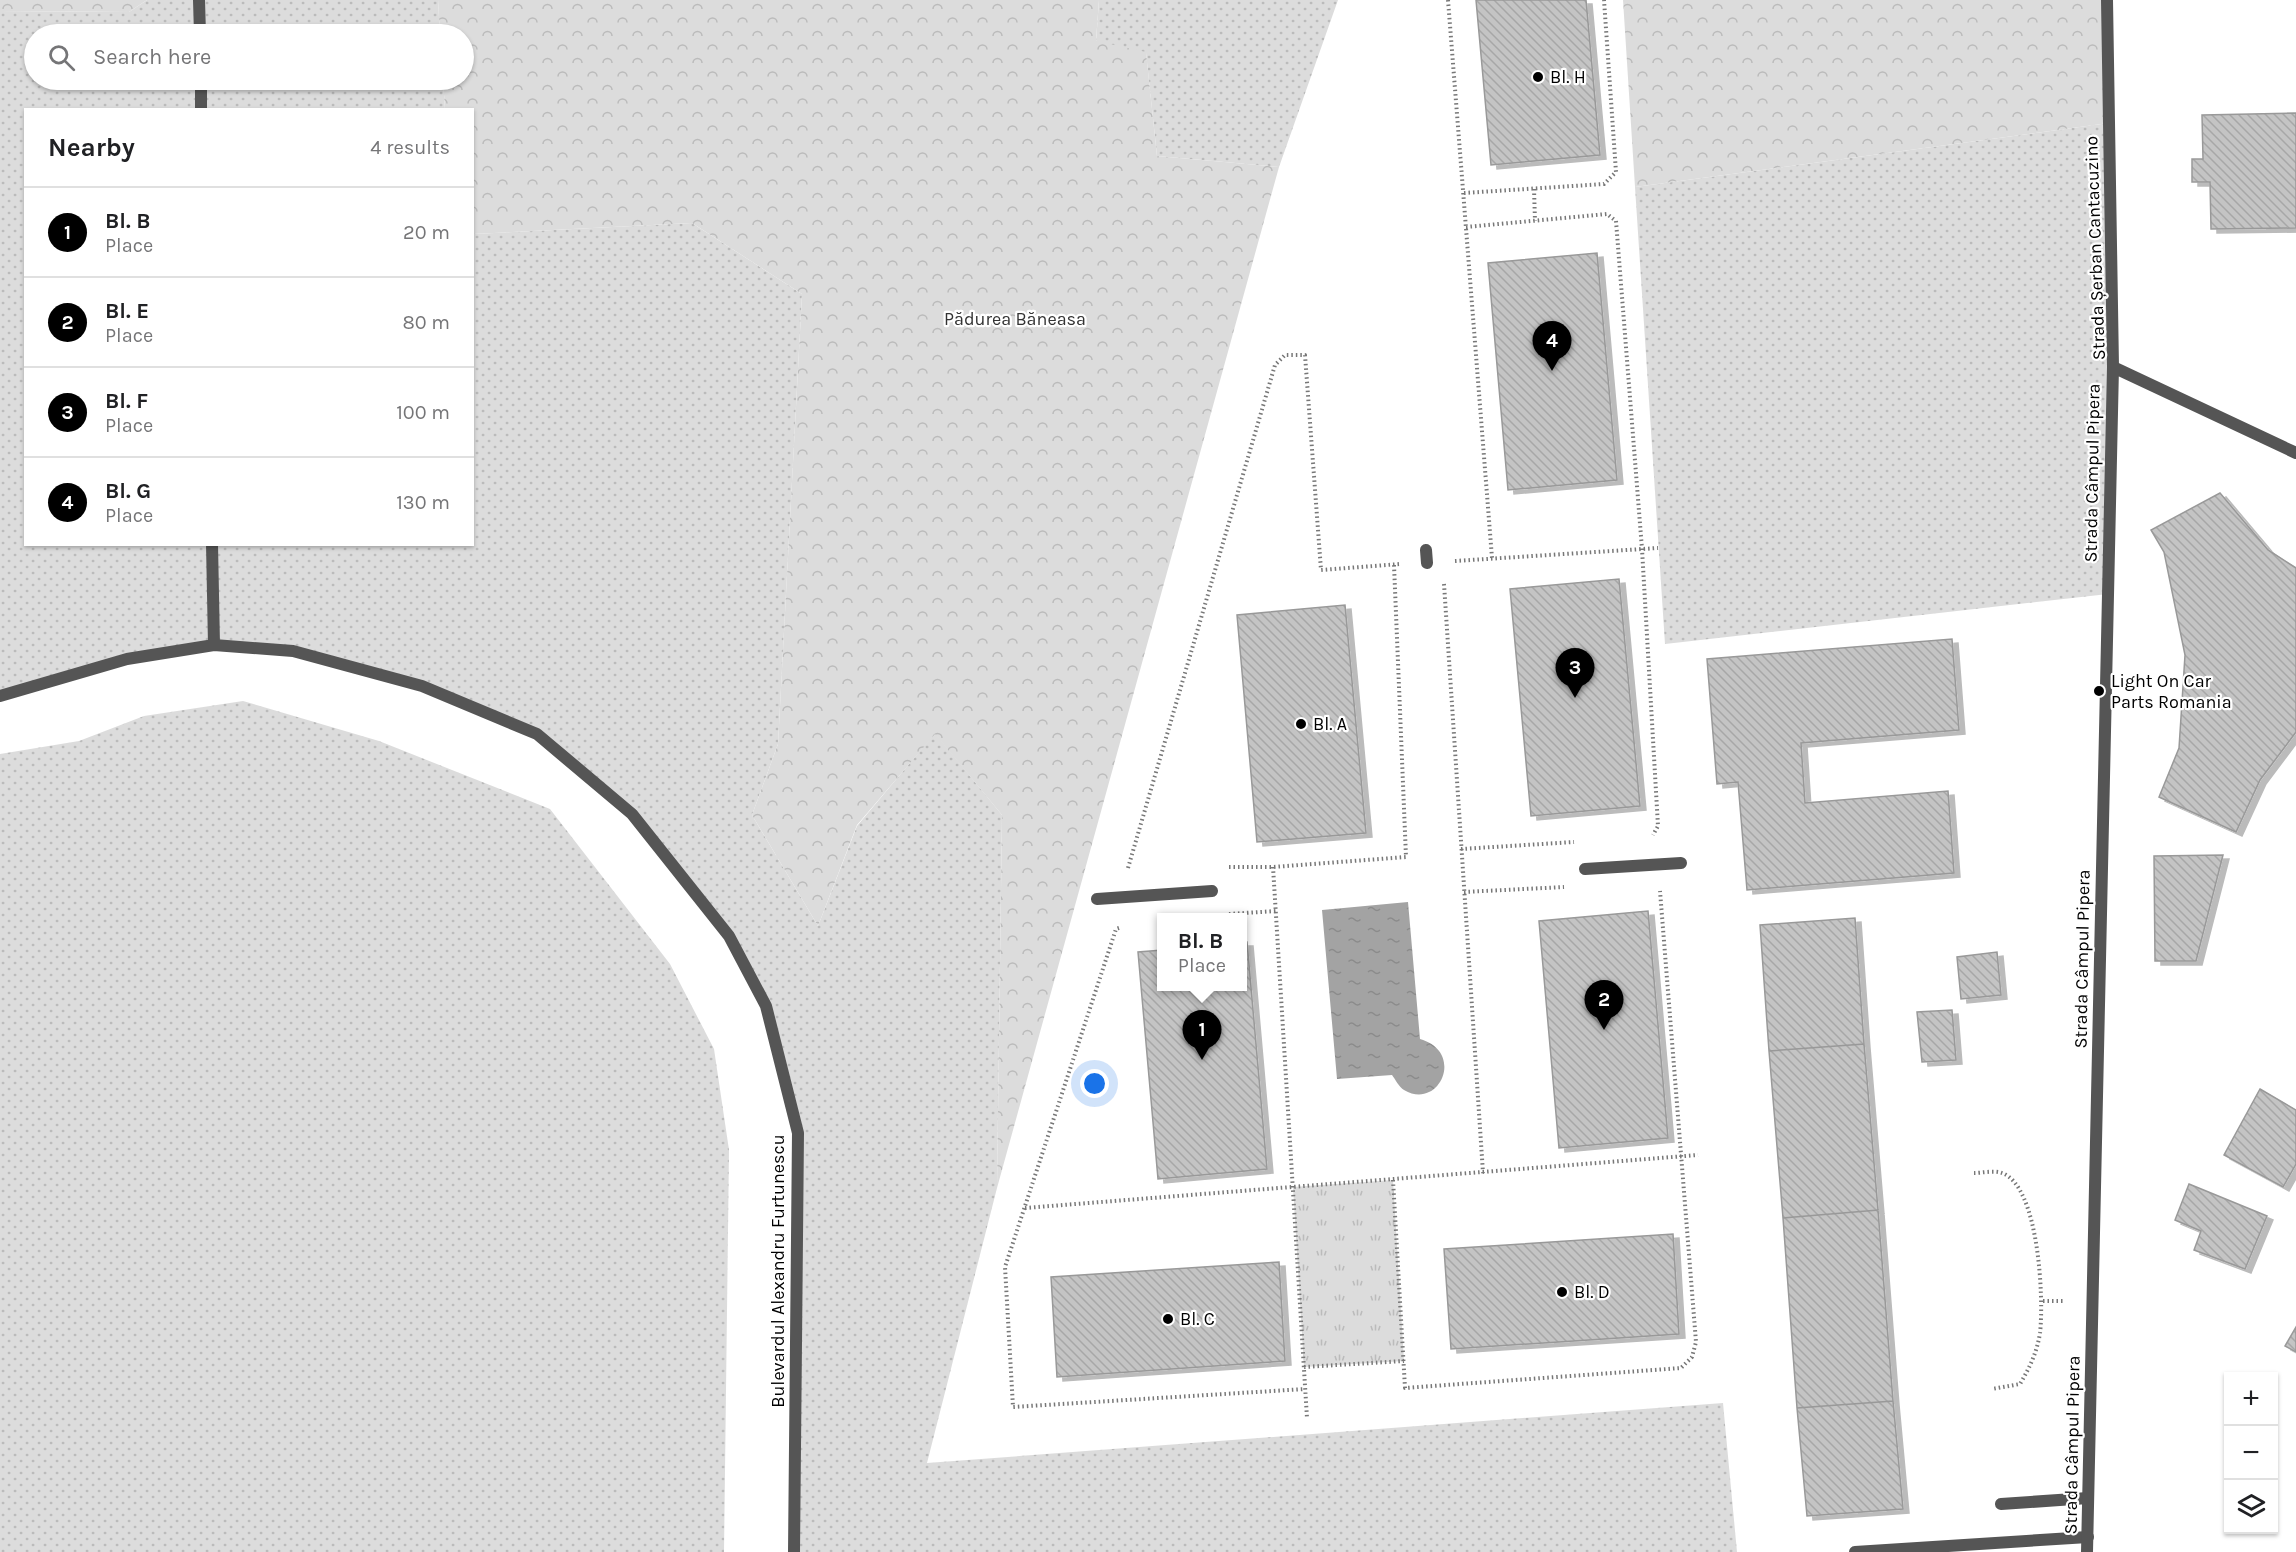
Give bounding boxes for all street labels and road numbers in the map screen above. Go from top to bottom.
street label: Strada Șerban Cantacuzino [2080,135,2110,361]
street label: Strada Câmpul Pipera [2079,383,2105,563]
street label: Strada Câmpul Pipera [2069,869,2095,1049]
street label: Bulevardul Alexandru Furtunescu [767,1134,789,1408]
street label: Strada Câmpul Pipera [2059,1355,2085,1535]

